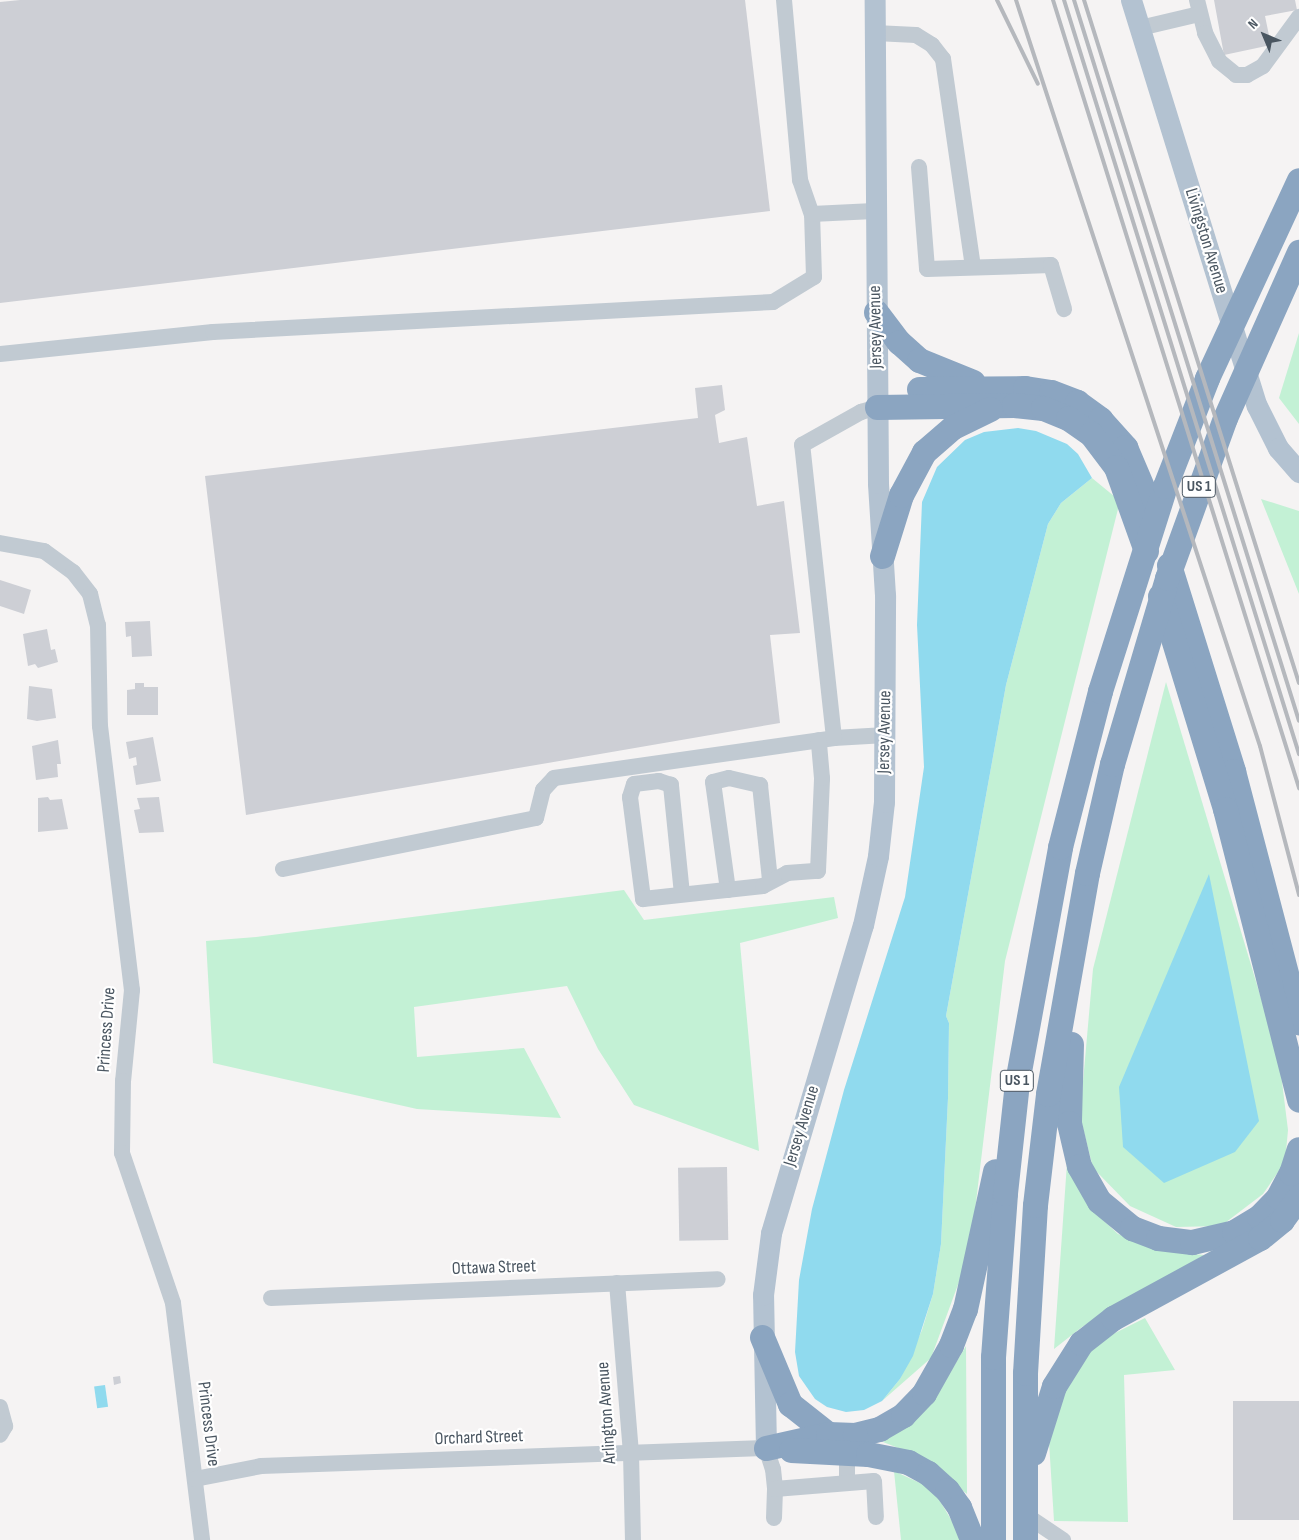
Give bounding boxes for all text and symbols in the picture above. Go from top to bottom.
north arrow [1239,10,1289,60]
text: N [1244,15,1262,33]
street label: Livingston Avenue [1180,186,1232,296]
street label: Jersey Avenue [864,285,888,369]
road number: US 1 [1182,474,1216,501]
street label: Jersey Avenue [873,690,897,774]
street label: Princess Drive [93,987,121,1073]
road number: US 1 [1000,1068,1034,1094]
street label: Jersey Avenue [780,1083,824,1169]
street label: Ottawa Street [452,1256,536,1280]
street label: Arlington Avenue [593,1361,621,1465]
street label: Princess Drive [192,1380,224,1468]
street label: Orchard Street [434,1426,524,1450]

